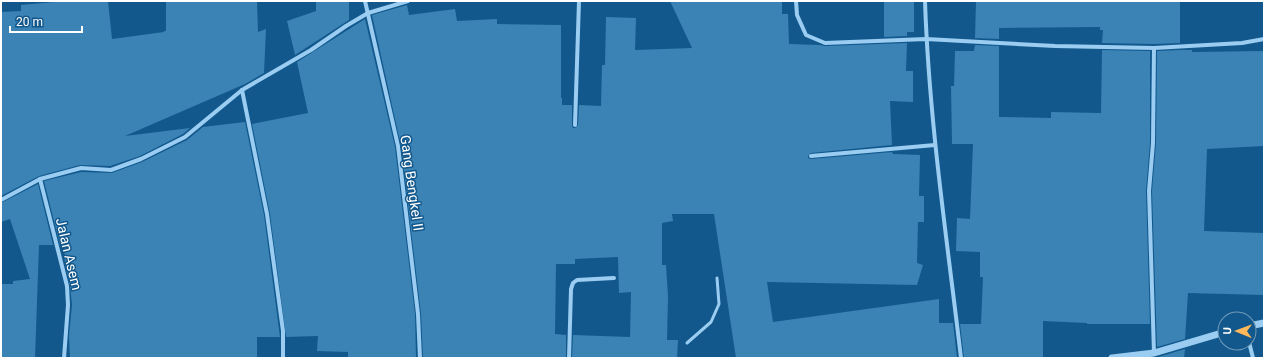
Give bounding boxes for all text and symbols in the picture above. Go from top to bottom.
scale bar [10,8,82,34]
text: 20 m [16,15,43,29]
street label: Gang Bengkel II [397,134,427,232]
street label: Jalan Asem [53,216,85,292]
north arrow [1217,311,1257,351]
text: U [1221,327,1234,335]

